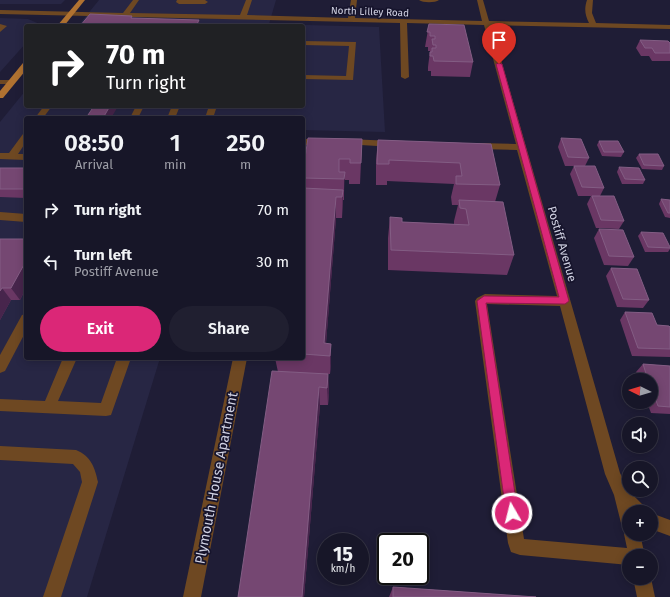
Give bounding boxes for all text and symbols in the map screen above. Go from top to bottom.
street label: North Lilley Road [331,5,409,19]
pin [482,23,516,64]
icon: arrive [488,29,510,51]
text: 70 m [106,38,165,71]
icon: right [40,40,92,92]
text: Turn right [106,72,186,94]
text: 08:50 [64,129,124,157]
text: 1 [170,129,181,157]
text: 250 [226,129,265,157]
text: Arrival [75,157,113,172]
text: min [164,157,186,172]
text: m [240,157,251,172]
icon: right [40,199,62,221]
text: Turn right [74,201,141,219]
text: 70 m [257,201,289,219]
street label: Postiff Avenue [545,205,579,283]
text: Turn left [74,246,132,264]
icon: left [40,251,62,273]
text: 30 m [256,253,289,271]
text: Postiff Avenue [74,264,159,279]
button: Exit [40,306,161,352]
button: Share [169,306,289,352]
north arrow [622,373,658,409]
map controls [622,373,658,585]
street label: Plymouth House Apartment [191,390,242,566]
button: sound [622,417,658,453]
button: search [622,461,658,497]
position arrow [491,492,533,534]
button: + [622,505,658,541]
speed limit sign: 20 [377,533,429,585]
text: 15 [333,542,353,566]
button: − [622,549,658,585]
text: km/h [331,563,355,575]

